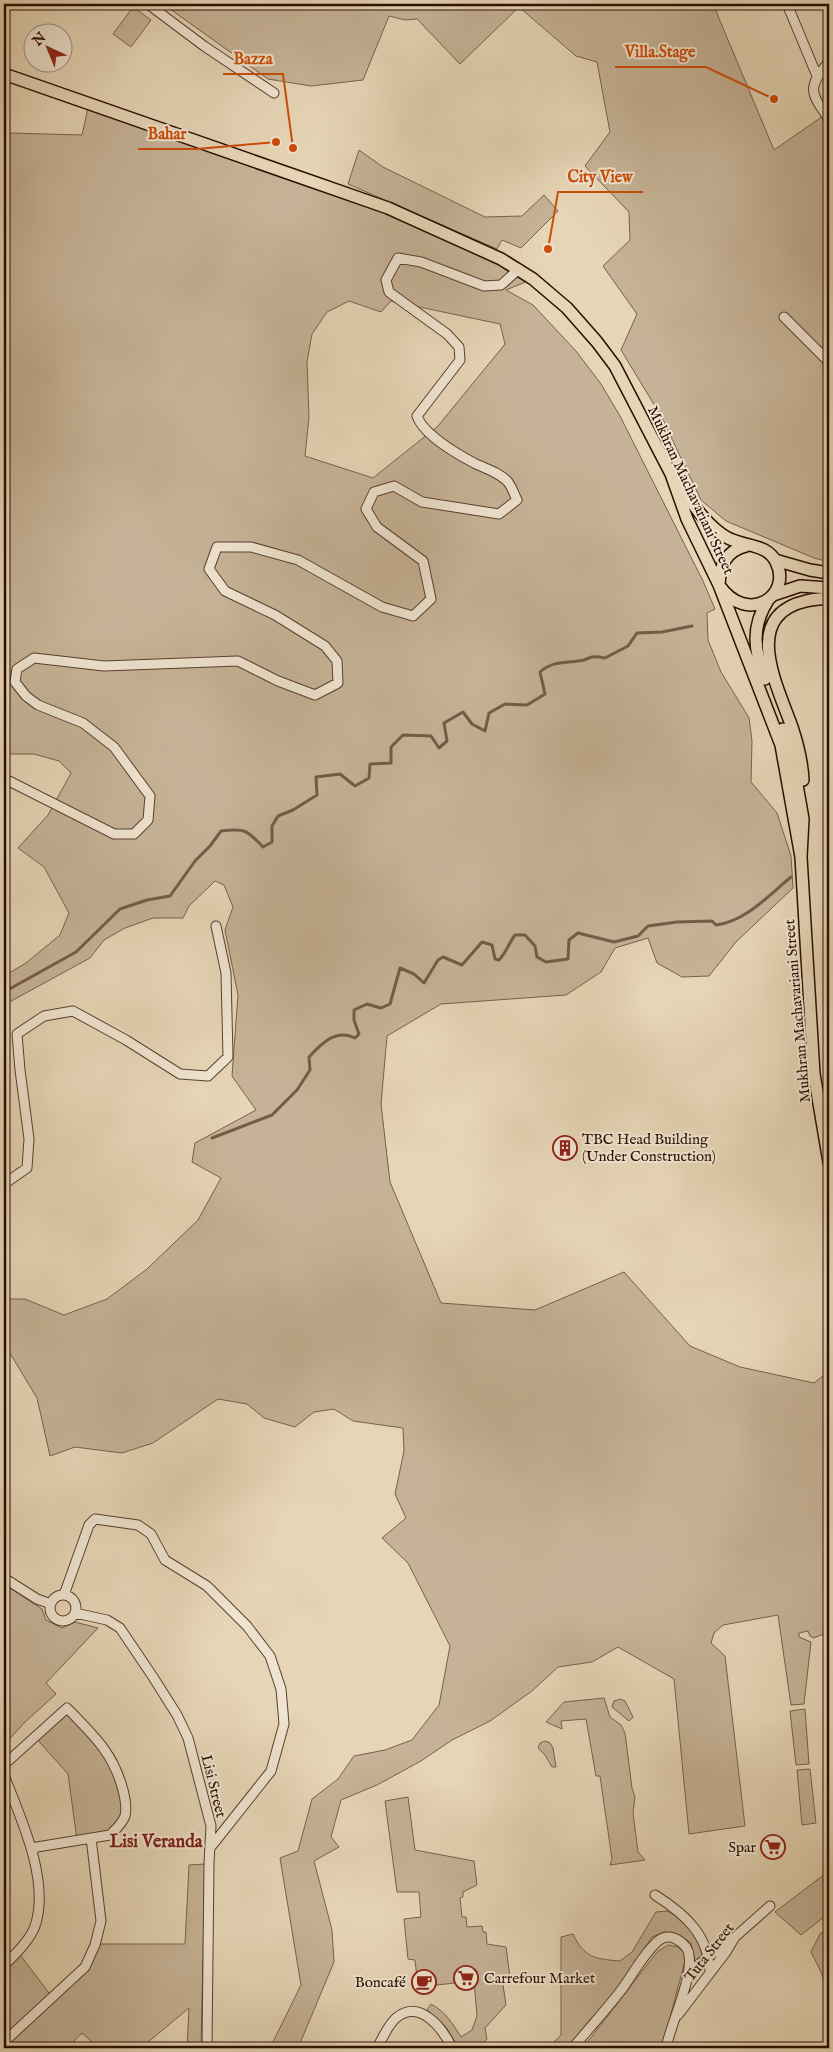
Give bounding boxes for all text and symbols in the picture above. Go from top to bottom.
north arrow [22,22,72,72]
text: N [28,29,50,51]
callout: Villa.Stage [615,36,706,67]
callout: Bazza [223,43,283,74]
text: Villa.Stage [624,43,696,63]
text: Bazza [233,50,274,70]
callout: Bahar [138,118,197,149]
text: Bahar [148,125,187,145]
callout: City View [558,161,643,192]
text: City View [568,168,634,188]
street label: Mukhran Machavariani Street [643,403,738,578]
street label: Mukhran Machavariani Street [780,919,815,1103]
place label: TBC Head Building (Under Construction) [582,1130,716,1166]
building icon: TBC Head Building (Under Construction) [552,1135,578,1161]
street label: Lisi Street [196,1753,231,1820]
district label: Lisi Veranda [109,1831,204,1854]
supermarket icon: Spar [760,1834,786,1860]
place label: Spar [728,1838,756,1857]
street label: Tuta Street [680,1919,738,1986]
supermarket icon: Carrefour Market [453,1965,479,1991]
cafe icon: Boncafé [411,1969,437,1995]
place label: Carrefour Market [484,1969,595,1988]
place label: Boncafé [355,1973,406,1992]

